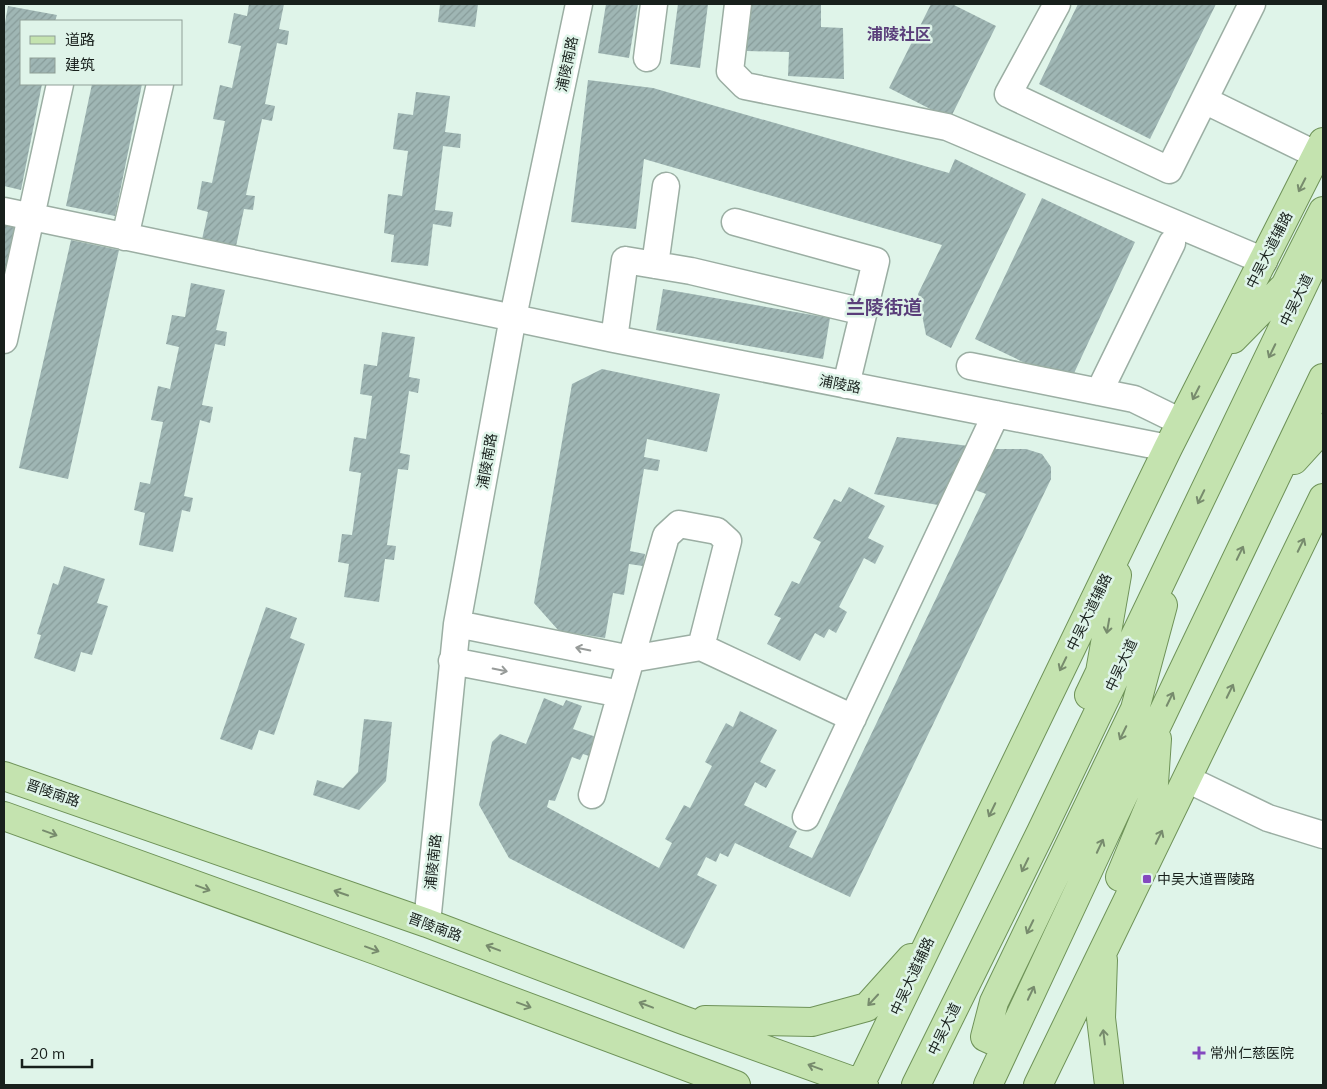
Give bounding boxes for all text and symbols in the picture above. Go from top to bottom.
legend [20,20,182,85]
district label: 浦陵社区 [867,24,931,44]
text: 道路 [65,30,95,49]
street label: 浦陵南路 [552,35,582,93]
text: 建筑 [65,55,95,74]
one-way arrow [1297,178,1307,193]
street label: 中吴大道辅路 [1242,208,1296,292]
street label: 中吴大道 [1276,271,1316,329]
district label: 兰陵街道 [846,295,922,319]
one-way arrow [1266,343,1276,358]
street label: 浦陵路 [818,371,862,397]
one-way arrow [1191,385,1201,400]
street label: 浦陵南路 [473,432,501,490]
one-way arrow [1196,490,1206,505]
one-way arrow [1296,537,1306,552]
one-way arrow [1236,546,1245,561]
street label: 中吴大道辅路 [1062,570,1116,654]
one-way arrow [1102,618,1112,634]
street label: 中吴大道 [1101,636,1141,694]
one-way arrow [576,644,592,654]
one-way arrow [1058,656,1067,671]
one-way arrow [492,666,508,676]
one-way arrow [1226,684,1235,699]
one-way arrow [1165,692,1175,707]
one-way arrow [1118,726,1128,741]
street label: 晋陵南路 [24,775,82,811]
one-way arrow [987,802,996,817]
one-way arrow [41,829,57,838]
one-way arrow [1155,830,1164,845]
street label: 浦陵南路 [421,833,445,891]
one-way arrow [1095,839,1105,854]
one-way arrow [1020,857,1029,872]
place label: 中吴大道晋陵路 [1157,870,1255,888]
marker: 中吴大道晋陵路 [1141,873,1153,885]
one-way arrow [194,884,210,893]
one-way arrow [333,888,349,897]
street label: 晋陵南路 [406,909,464,945]
one-way arrow [1025,919,1034,934]
street label: 中吴大道辅路 [886,934,938,1018]
one-way arrow [486,943,502,952]
one-way arrow [364,945,379,954]
one-way arrow [1026,986,1036,1001]
one-way arrow [867,994,879,1007]
one-way arrow [638,1000,654,1009]
street label: 中吴大道 [924,1000,964,1058]
one-way arrow [516,1001,531,1011]
one-way arrow [1099,1029,1109,1045]
scale bar [22,1036,92,1068]
text: 20 m [30,1044,65,1063]
place label: 常州仁慈医院 [1210,1044,1294,1062]
marker: 常州仁慈医院 [1192,1046,1206,1060]
one-way arrow [807,1062,823,1071]

